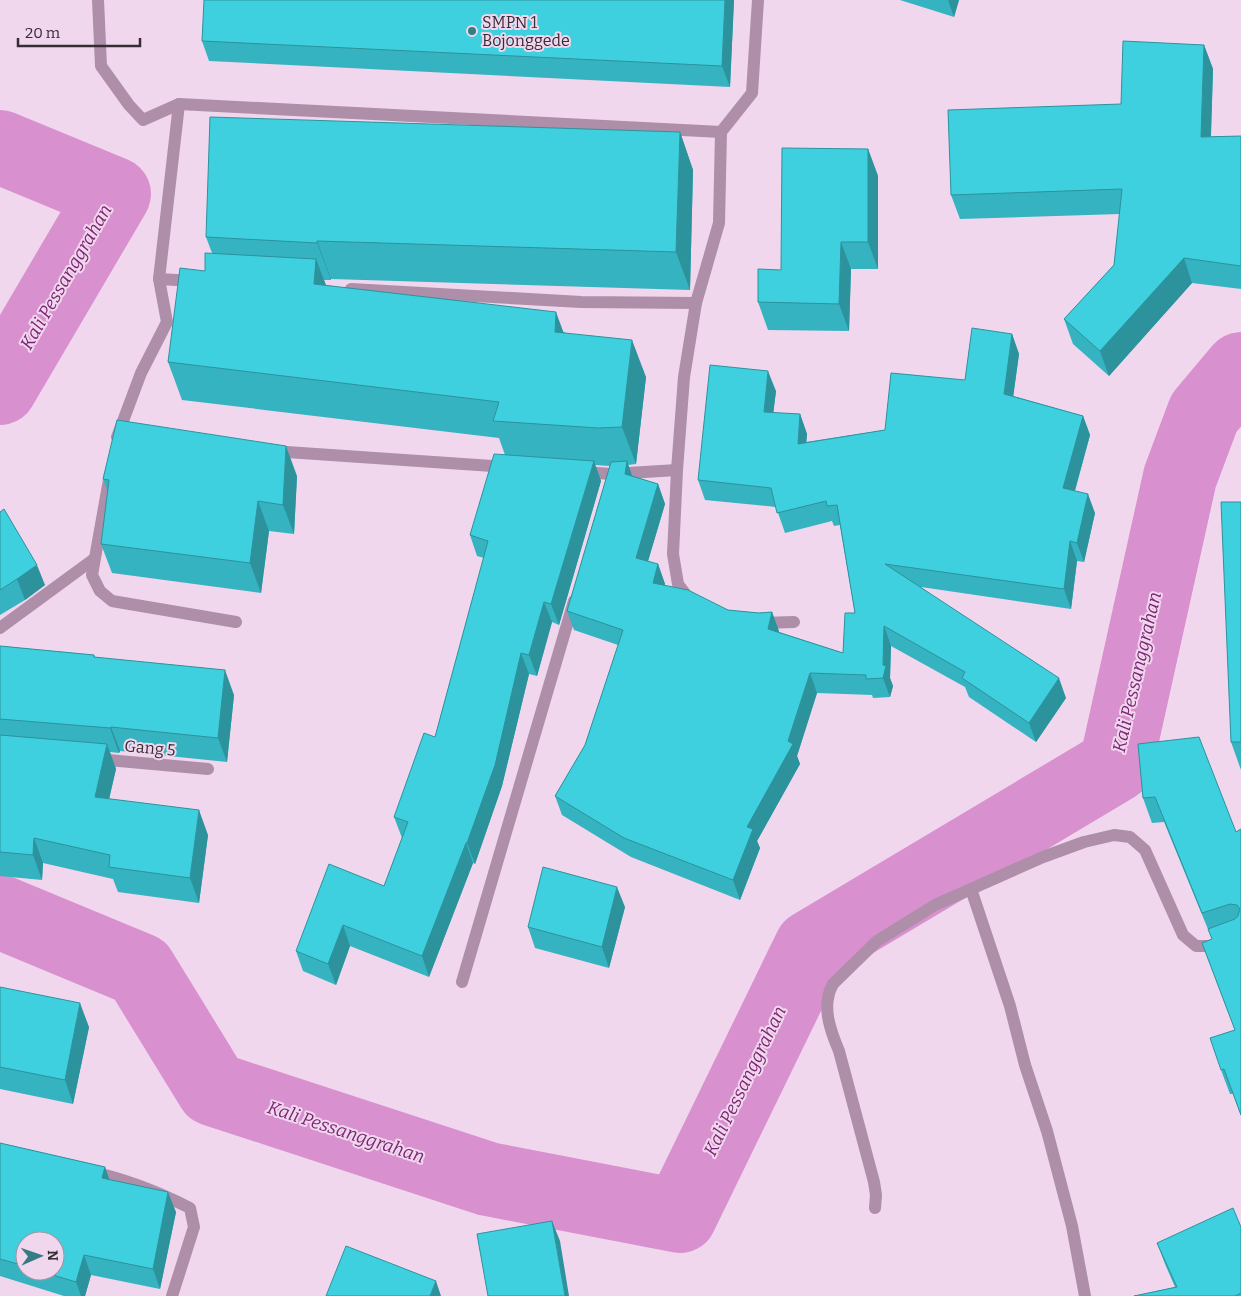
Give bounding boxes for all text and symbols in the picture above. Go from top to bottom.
place label: SMPN 1 Bojonggede [482,13,570,50]
scale bar [18,15,140,47]
text: 20 m [25,24,61,42]
marker: SMPN 1 Bojonggede [466,25,478,37]
water label: Kali Pessanggrahan [16,201,116,353]
water label: Kali Pessanggrahan [1108,590,1166,754]
street label: Gang 5 [124,736,176,760]
water label: Kali Pessanggrahan [699,1003,791,1159]
water label: Kali Pessanggrahan [265,1096,427,1168]
north arrow [15,1231,65,1281]
text: N [44,1250,61,1261]

